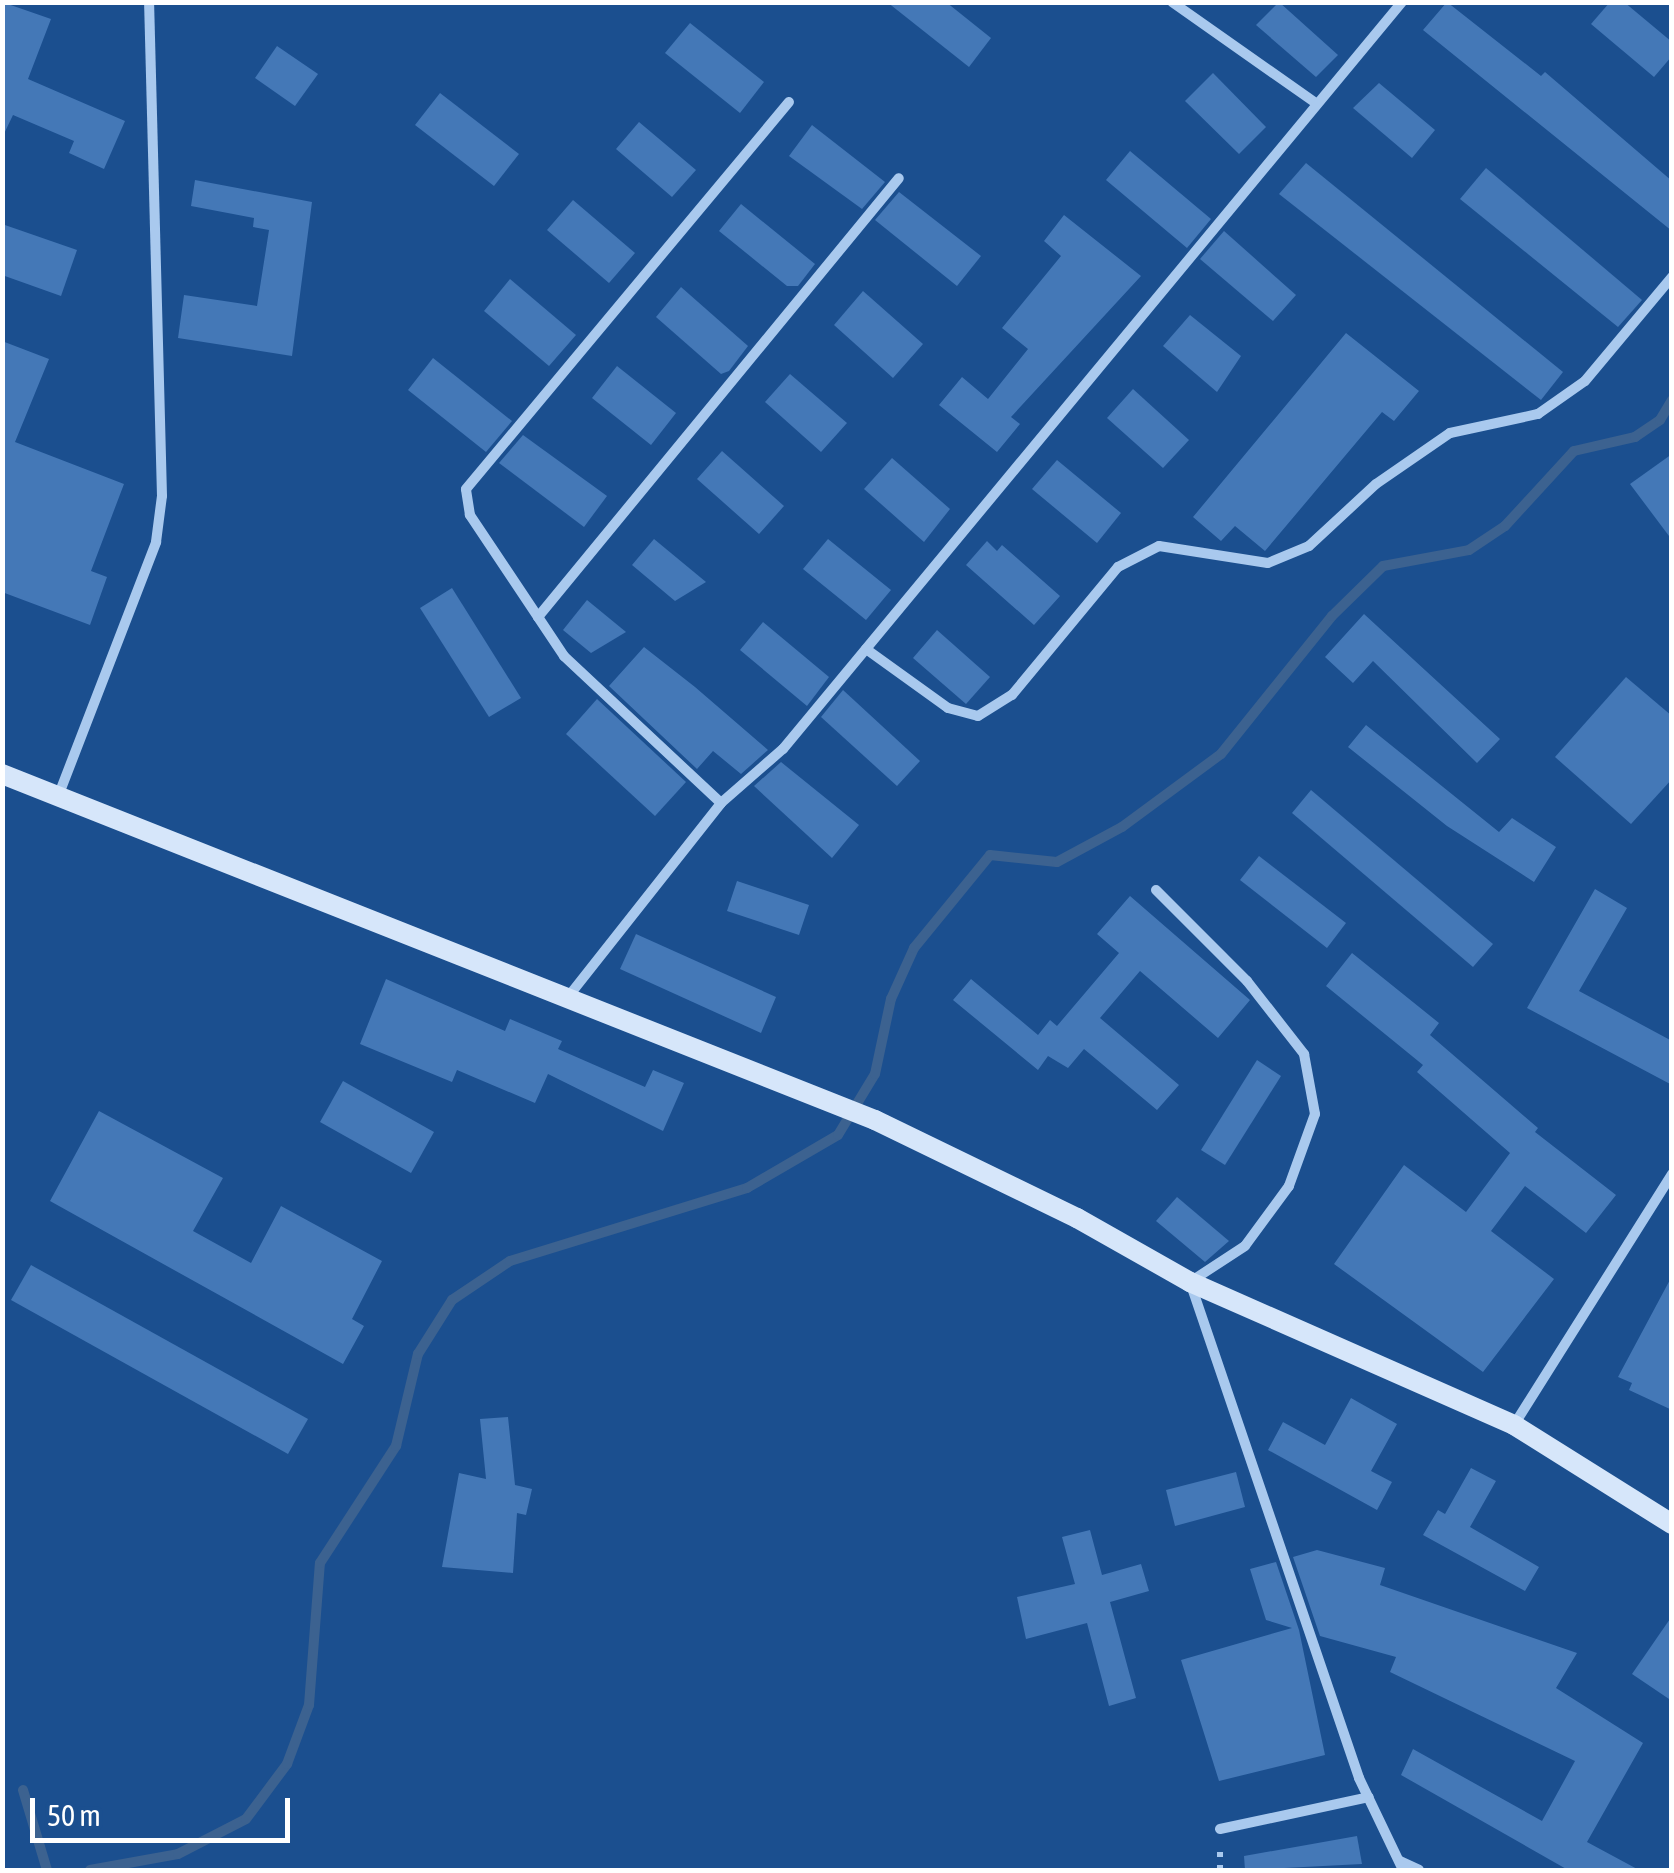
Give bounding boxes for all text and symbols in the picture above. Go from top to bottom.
scale bar [35,1778,295,1840]
text: 50 m [47,1798,101,1832]

